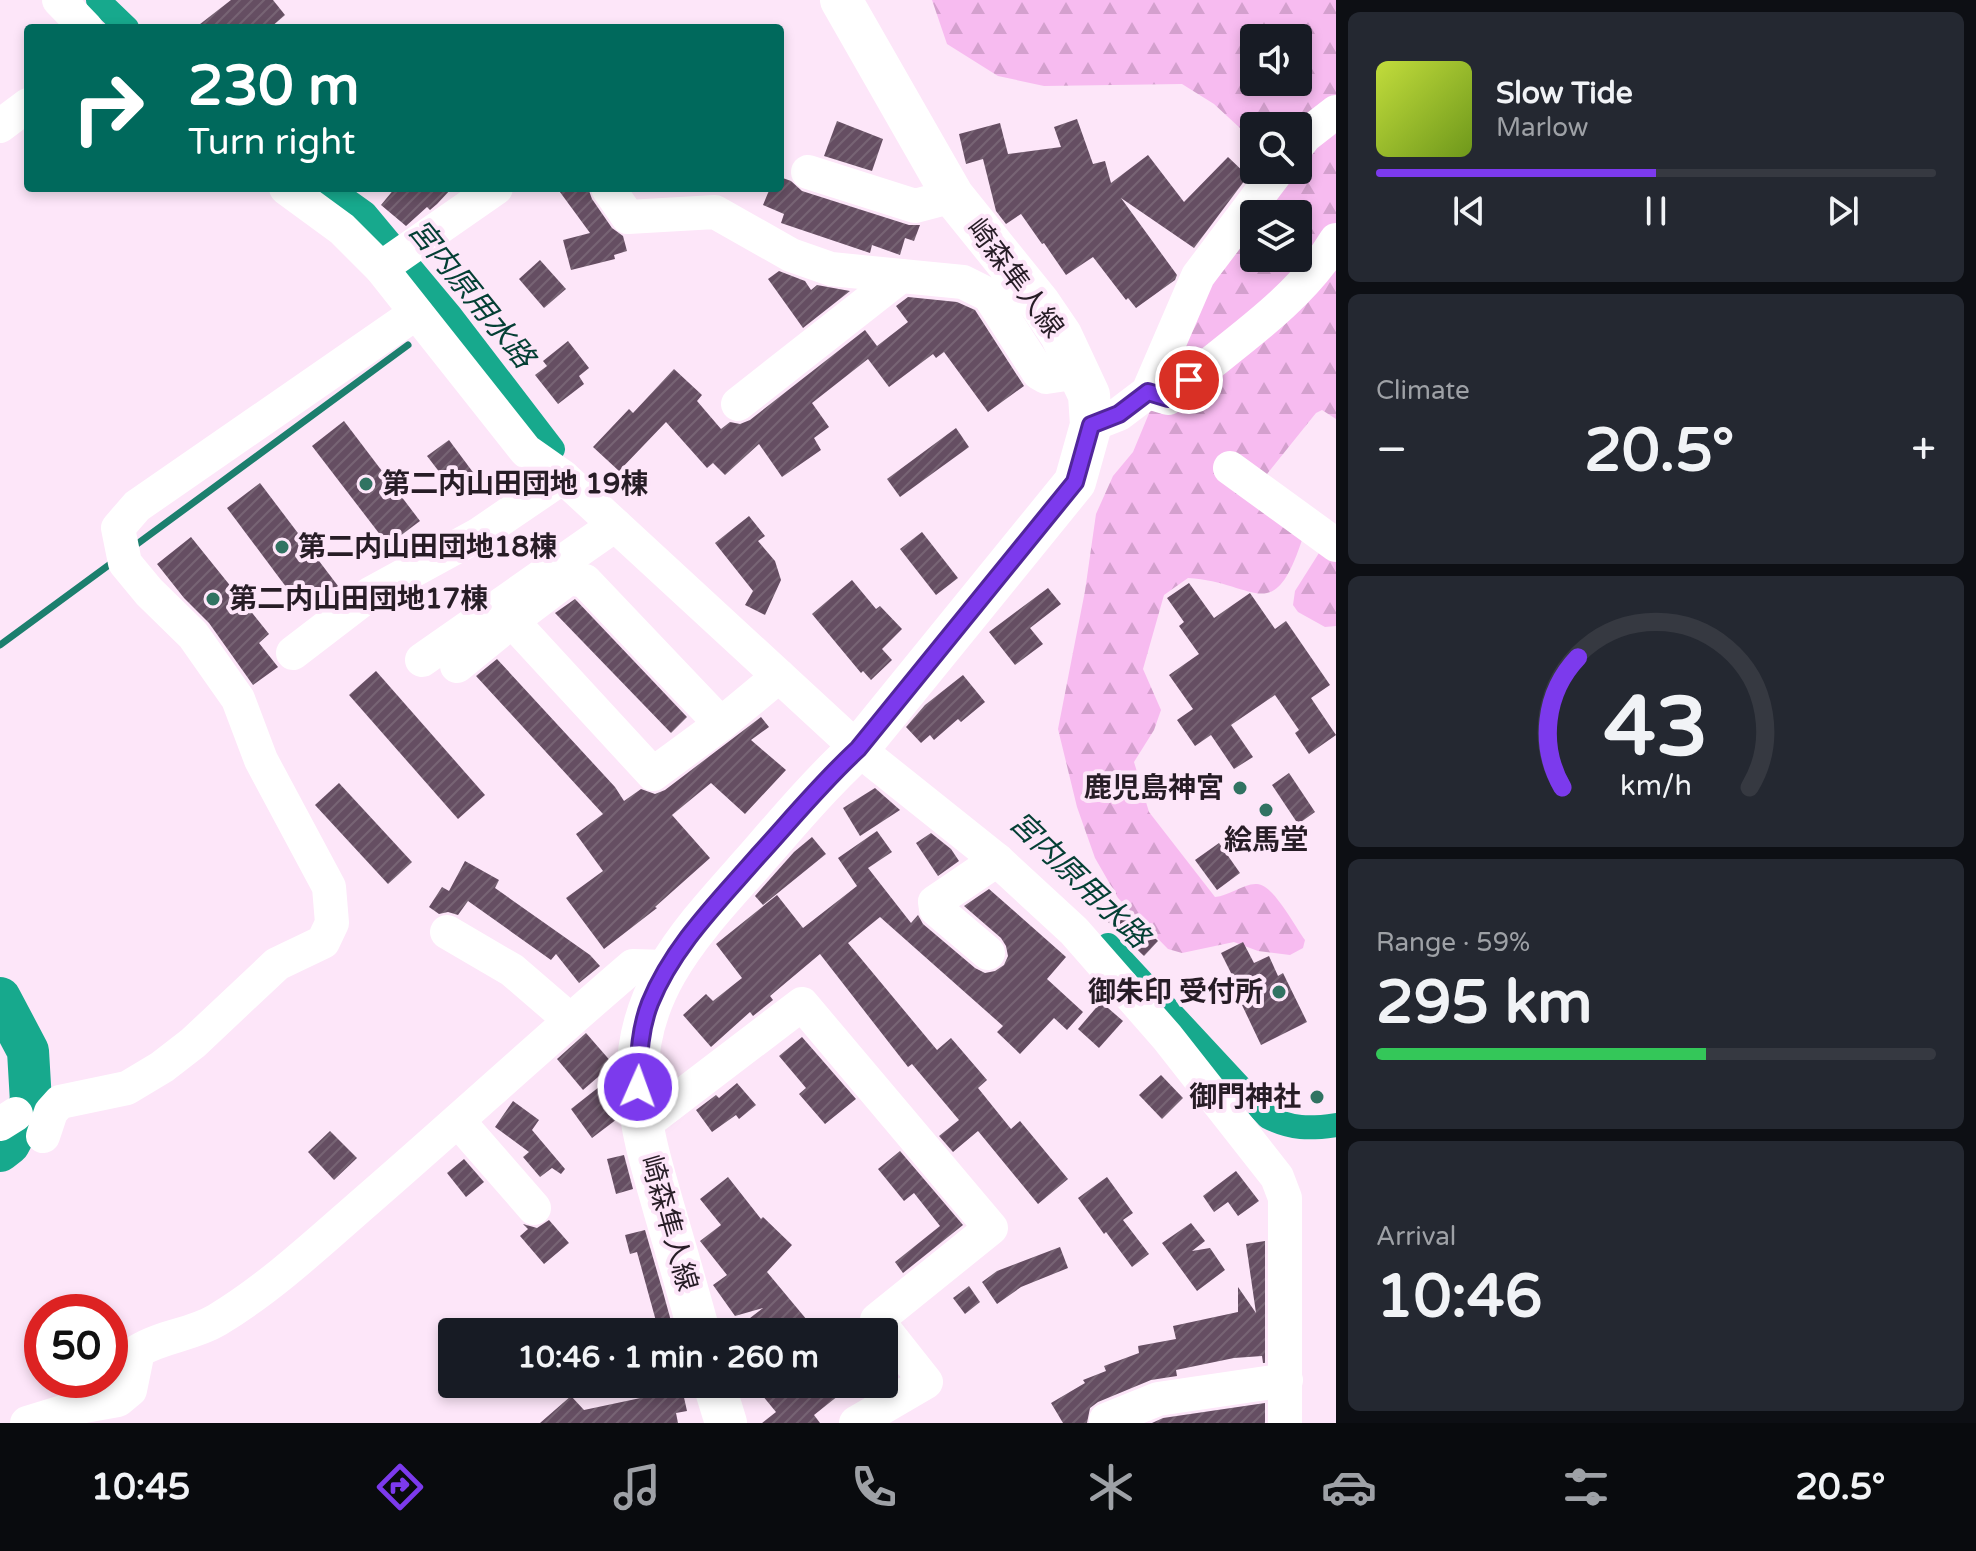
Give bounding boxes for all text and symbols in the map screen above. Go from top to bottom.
map controls [1240,24,1312,272]
button: sound [1240,24,1312,96]
text: 230 m [188,53,359,120]
icon: right [56,56,160,160]
text: Slow Tide [1496,75,1633,112]
button: search [1240,112,1312,184]
text: Marlow [1496,112,1588,143]
text: Turn right [188,121,355,164]
icon: previous [1447,189,1491,233]
icon: pause [1634,189,1678,233]
icon: next [1821,189,1865,233]
button: layers [1240,200,1312,272]
water label: 宮内原用水路 [400,212,544,378]
street label: 崎森隼人線 [959,212,1071,344]
pin [1155,346,1223,414]
icon: arrive [1167,358,1211,402]
text: Climate [1376,375,1470,406]
text: 20.5° [1584,415,1734,487]
text: − [1376,424,1407,477]
text: + [1911,424,1936,477]
place label: 第二内山田団地 19棟 [382,467,648,501]
marker: 第二内山田団地 19棟 [357,475,375,493]
place label: 第二内山田団地18棟 [298,530,557,564]
marker: 第二内山田団地18棟 [273,538,291,556]
place label: 第二内山田団地17棟 [229,582,488,616]
marker: 第二内山田団地17棟 [204,590,222,608]
text: 43 [1604,677,1708,777]
text: km/h [1620,769,1692,803]
place label: 鹿児島神宮 [1084,771,1224,805]
marker: 鹿児島神宮 [1231,779,1249,797]
marker: 絵馬堂 [1257,801,1275,819]
water label: 宮内原用水路 [1001,804,1159,958]
place label: 絵馬堂 [1224,823,1308,857]
text: Range · 59% [1376,927,1530,958]
text: 295 km [1376,967,1592,1039]
place label: 御朱印 受付所 [1088,975,1263,1009]
marker: 御朱印 受付所 [1270,983,1288,1001]
position arrow [596,1045,680,1129]
place label: 御門神社 [1189,1080,1301,1114]
marker: 御門神社 [1308,1088,1326,1106]
street label: 崎森隼人線 [633,1151,705,1295]
text: Arrival [1376,1221,1456,1252]
text: 10:46 [1376,1261,1542,1333]
speed limit sign: 50 [24,1294,128,1398]
text: 10:46 · 1 min · 260 m [517,1339,819,1376]
icon: directions [372,1459,428,1515]
icon: music [609,1459,665,1515]
icon: phone [846,1459,902,1515]
icon: climate [1083,1459,1139,1515]
icon: car [1321,1459,1377,1515]
icon: filters [1558,1459,1614,1515]
text: 10:45 [91,1466,190,1509]
text: 20.5° [1795,1466,1885,1509]

